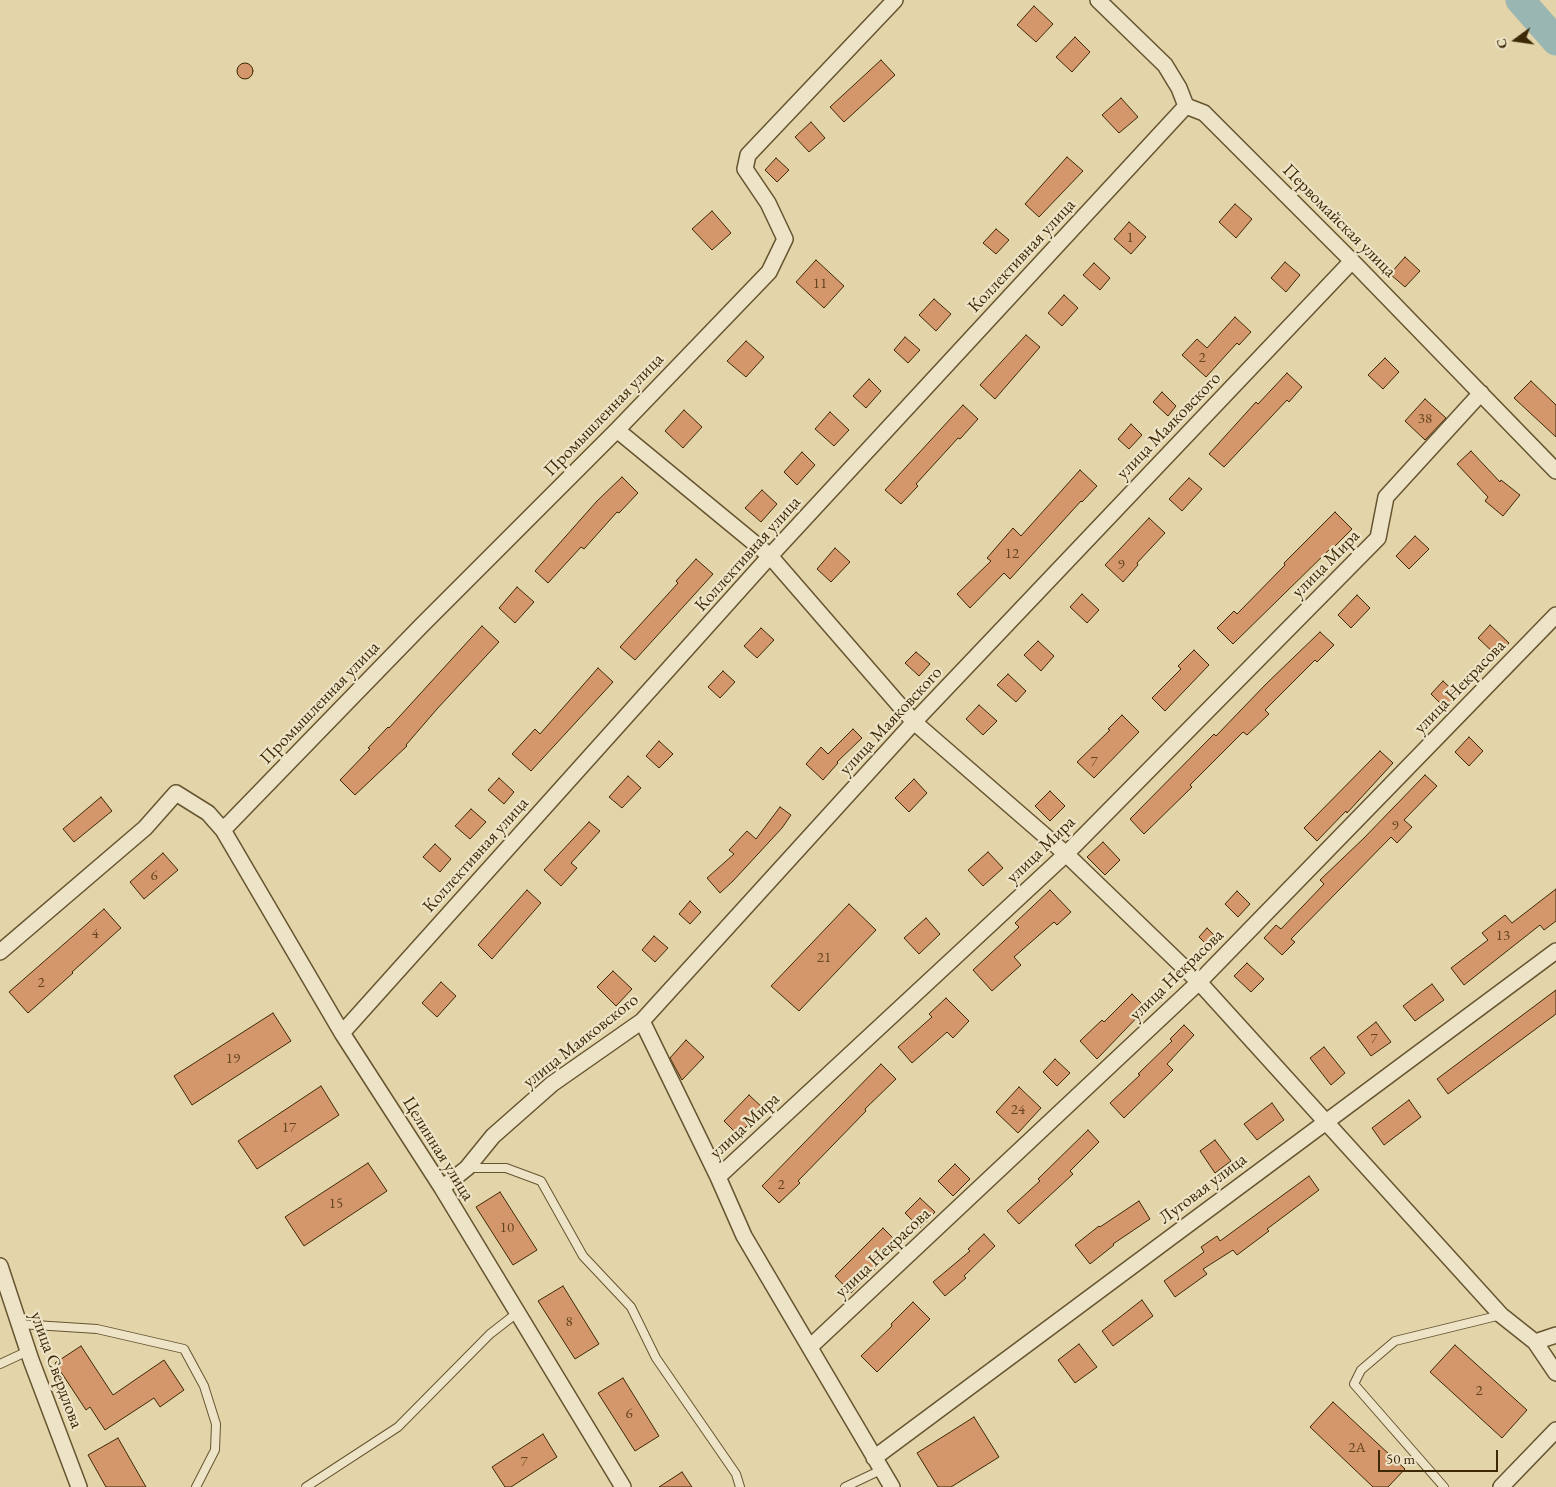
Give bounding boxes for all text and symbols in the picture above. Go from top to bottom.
north arrow [1491,15,1541,65]
text: С [1492,37,1511,51]
street label: Первомайская улица [1278,160,1400,282]
street label: Коллективная улица [964,195,1080,317]
house number: 1 [1126,229,1134,247]
house number: 11 [813,275,827,293]
street label: Промышленная улица [540,349,668,481]
house number: 2 [1198,349,1206,367]
street label: улица Маяковского [1112,368,1226,484]
house number: 38 [1418,410,1432,428]
street label: Коллективная улица [691,492,805,616]
street label: улица Мира [1287,525,1365,603]
house number: 12 [1005,545,1019,563]
house number: 9 [1117,556,1125,574]
street label: улица Некрасова [1410,635,1510,739]
street label: Промышленная улица [256,637,384,769]
street label: улица Маяковского [835,662,947,780]
house number: 7 [1090,753,1098,771]
street label: Коллективная улица [419,793,533,917]
street label: улица Мира [1002,812,1080,888]
house number: 9 [1391,817,1399,835]
house number: 6 [150,867,158,885]
house number: 4 [91,925,99,943]
street label: улица Некрасова [1125,925,1229,1025]
house number: 13 [1496,927,1510,945]
house number: 21 [817,949,831,967]
house number: 2 [37,974,45,992]
street label: улица Маяковского [519,989,643,1093]
house number: 7 [1370,1030,1378,1048]
house number: 19 [226,1050,240,1068]
street label: улица Мира [706,1088,784,1164]
street label: Целинная улица [397,1093,479,1205]
house number: 24 [1011,1101,1025,1119]
house number: 17 [282,1119,296,1137]
street label: Луговая улица [1155,1149,1251,1229]
house number: 2 [777,1176,785,1194]
house number: 15 [329,1195,343,1213]
street label: улица Некрасова [831,1203,935,1303]
house number: 10 [500,1219,514,1237]
street label: улица Свердлова [25,1309,87,1431]
house number: 8 [565,1313,573,1331]
house number: 2 [1475,1382,1483,1400]
house number: 6 [625,1405,633,1423]
house number: 2А [1348,1439,1366,1457]
scale bar [1381,1440,1501,1472]
text: 50 m [1386,1449,1415,1468]
house number: 7 [520,1453,528,1471]

